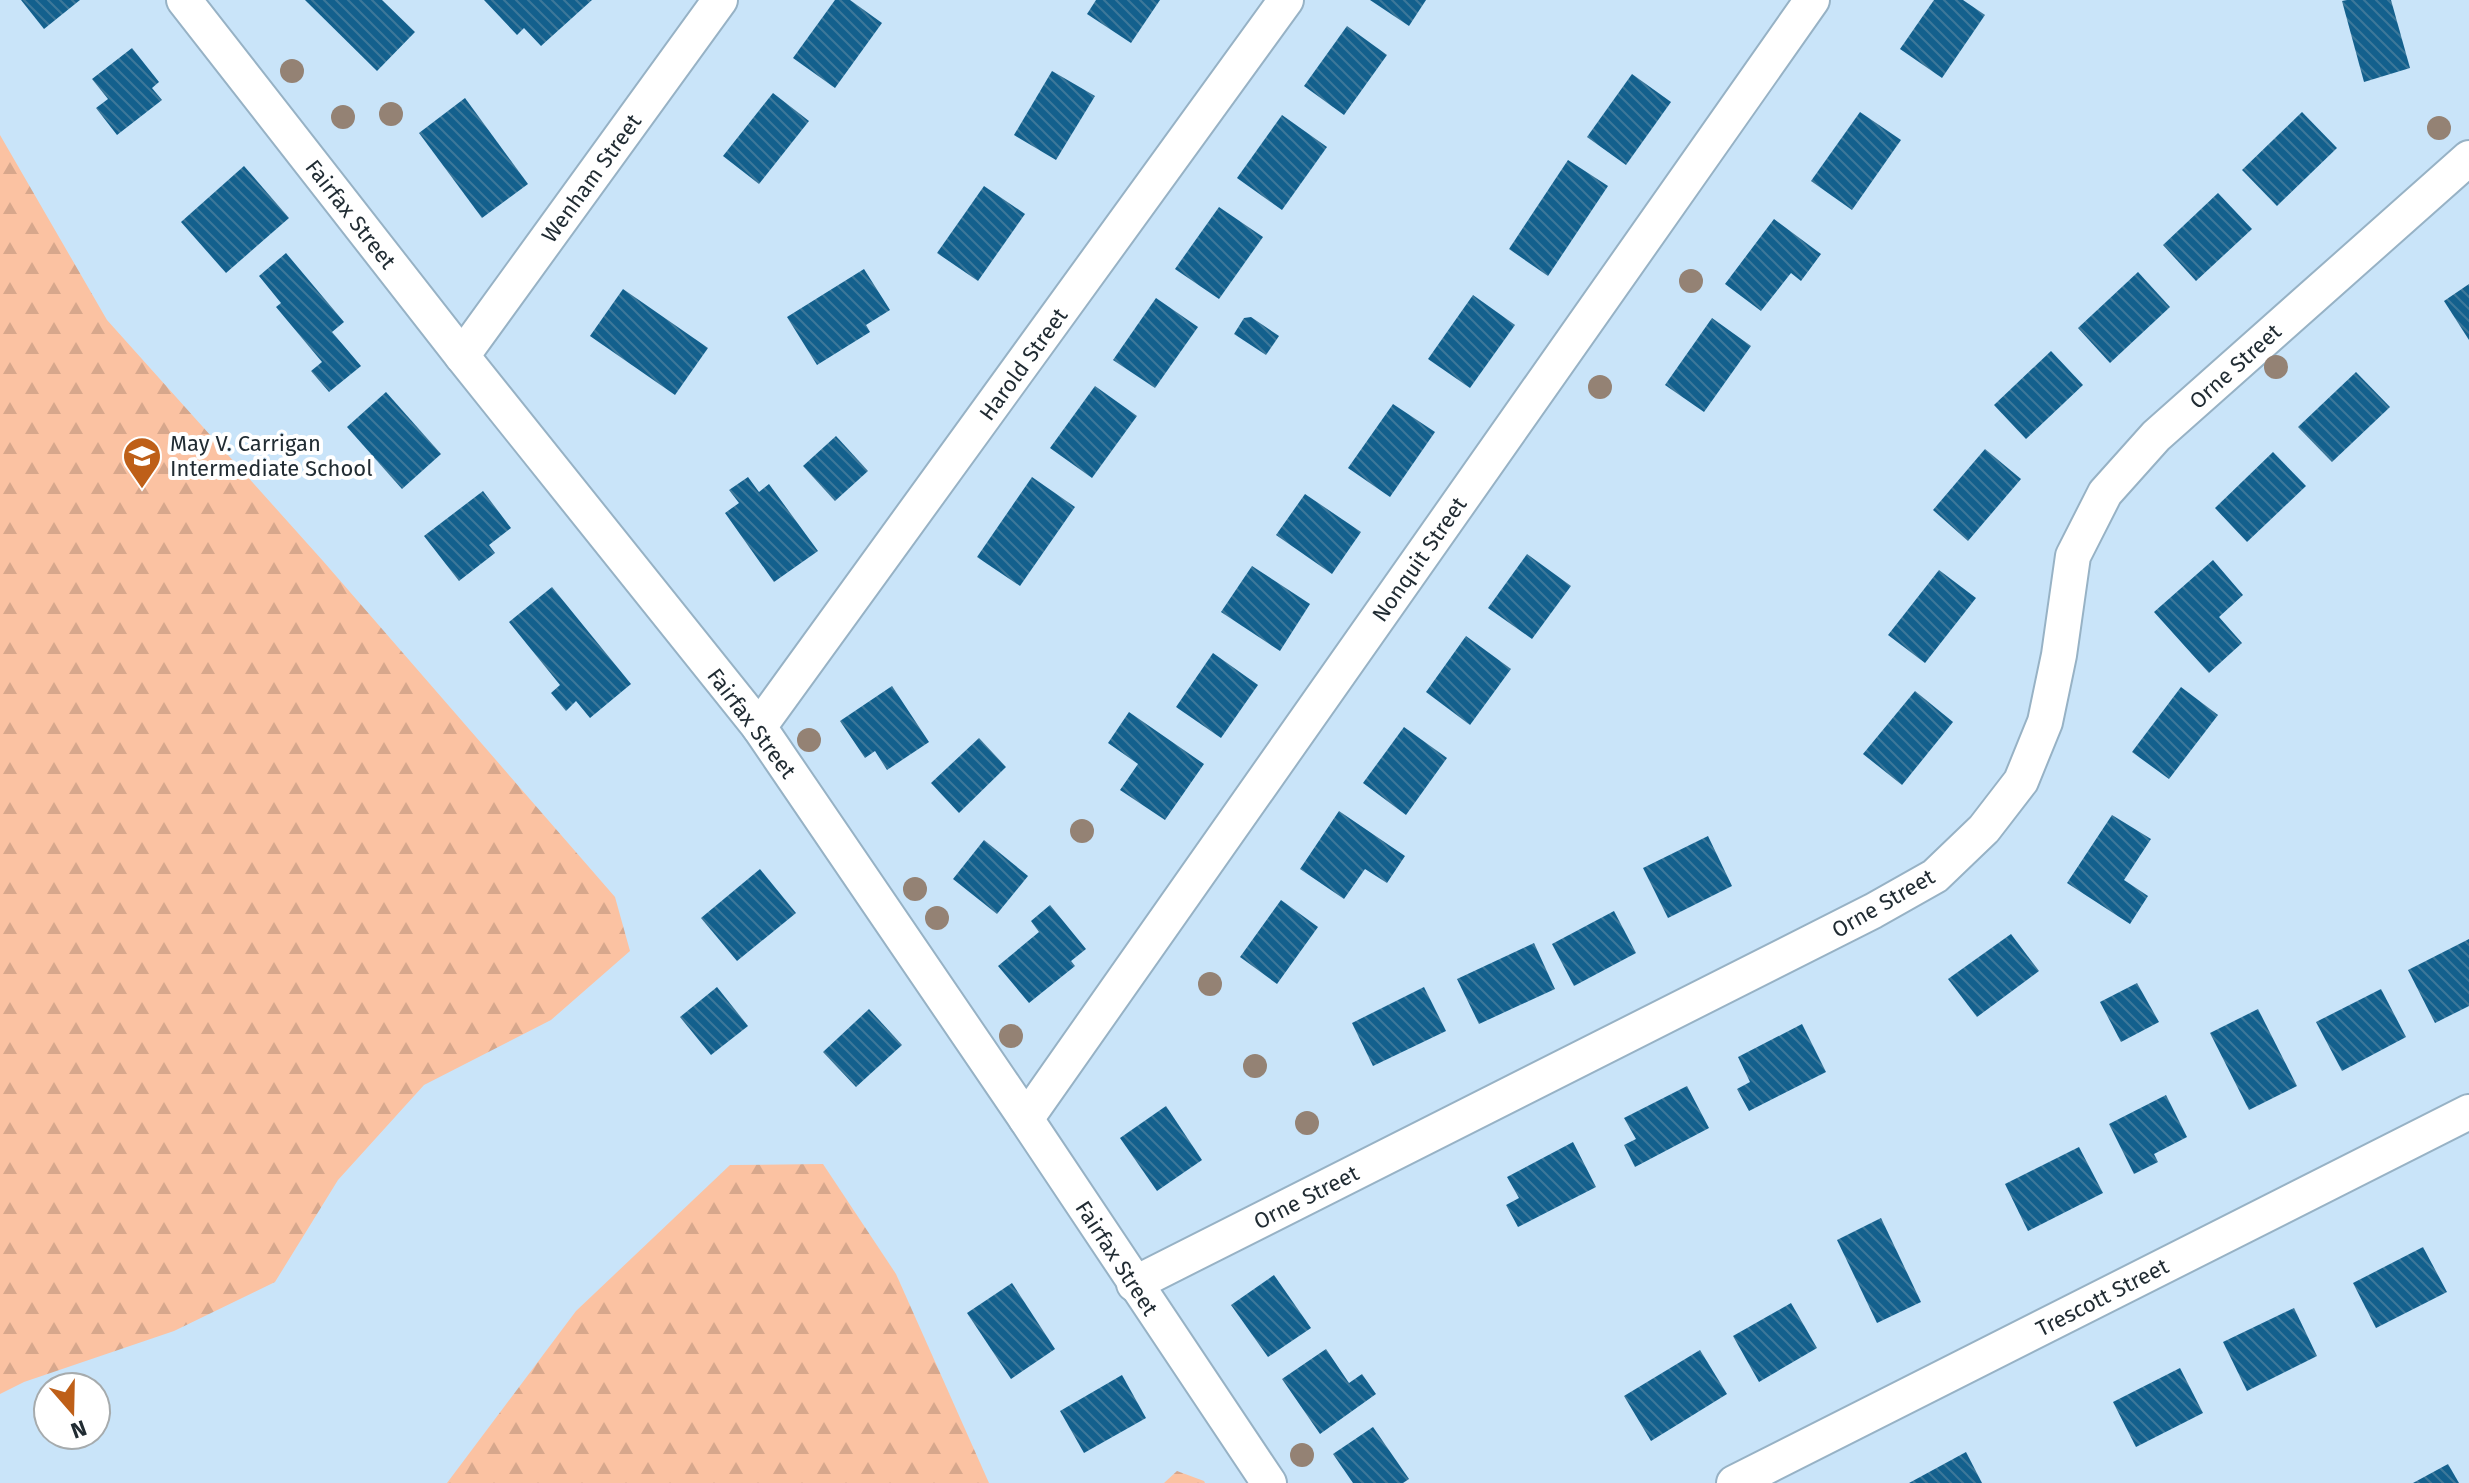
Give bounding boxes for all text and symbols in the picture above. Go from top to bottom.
street label: Wenham Street [536,109,647,248]
street label: Fairfax Street [300,154,402,274]
street label: Harold Street [974,303,1073,426]
street label: Orne Street [2184,318,2287,415]
place label: May V. Carrigan Intermediate School [170,430,373,482]
school or university icon: May V. Carrigan Intermediate School [121,435,163,490]
street label: Nonquit Street [1366,492,1472,627]
street label: Fairfax Street [701,663,802,784]
street label: Orne Street [1827,863,1939,944]
street label: Orne Street [1249,1159,1363,1235]
street label: Fairfax Street [1070,1196,1164,1321]
street label: Trescott Street [2031,1252,2173,1342]
north arrow [32,1371,112,1451]
text: N [67,1414,90,1445]

